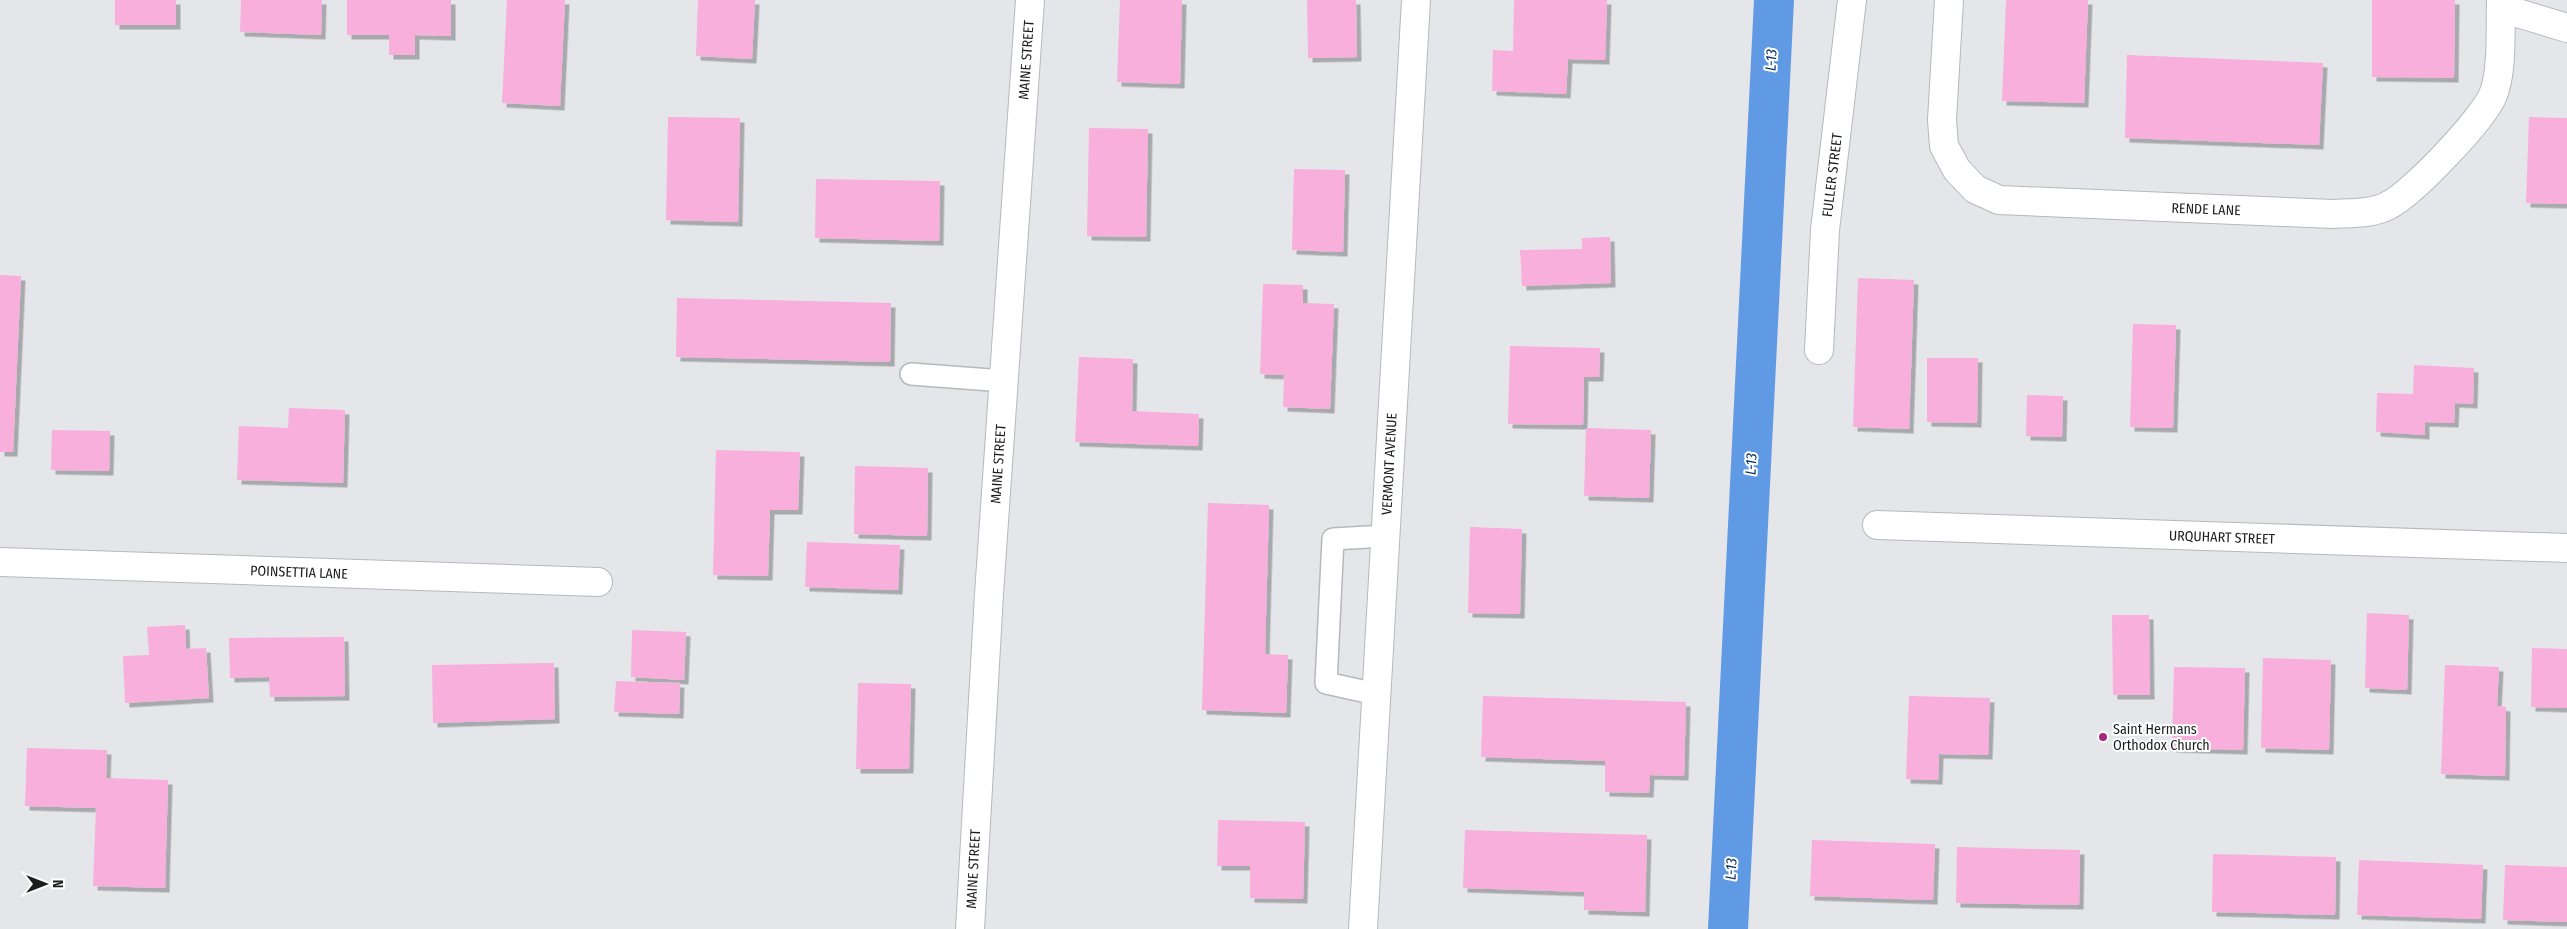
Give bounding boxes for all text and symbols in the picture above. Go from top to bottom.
street label: MAINE STREET [1015,19,1038,100]
water label: L-13 [1761,48,1781,72]
street label: FULLER STREET [1819,132,1846,218]
street label: RENDE LANE [2171,200,2241,219]
street label: VERMONT AVENUE [1378,412,1401,516]
street label: MAINE STREET [987,423,1010,504]
water label: L-13 [1741,452,1761,476]
street label: URQUHART STREET [2169,527,2276,548]
street label: POINSETTIA LANE [250,562,349,583]
place label: Saint Hermans Orthodox Church [2113,721,2210,754]
marker: Saint Hermans Orthodox Church [2097,731,2109,743]
street label: MAINE STREET [963,828,984,909]
water label: L-13 [1721,857,1741,881]
north arrow [20,859,70,909]
text: N [49,880,66,888]

